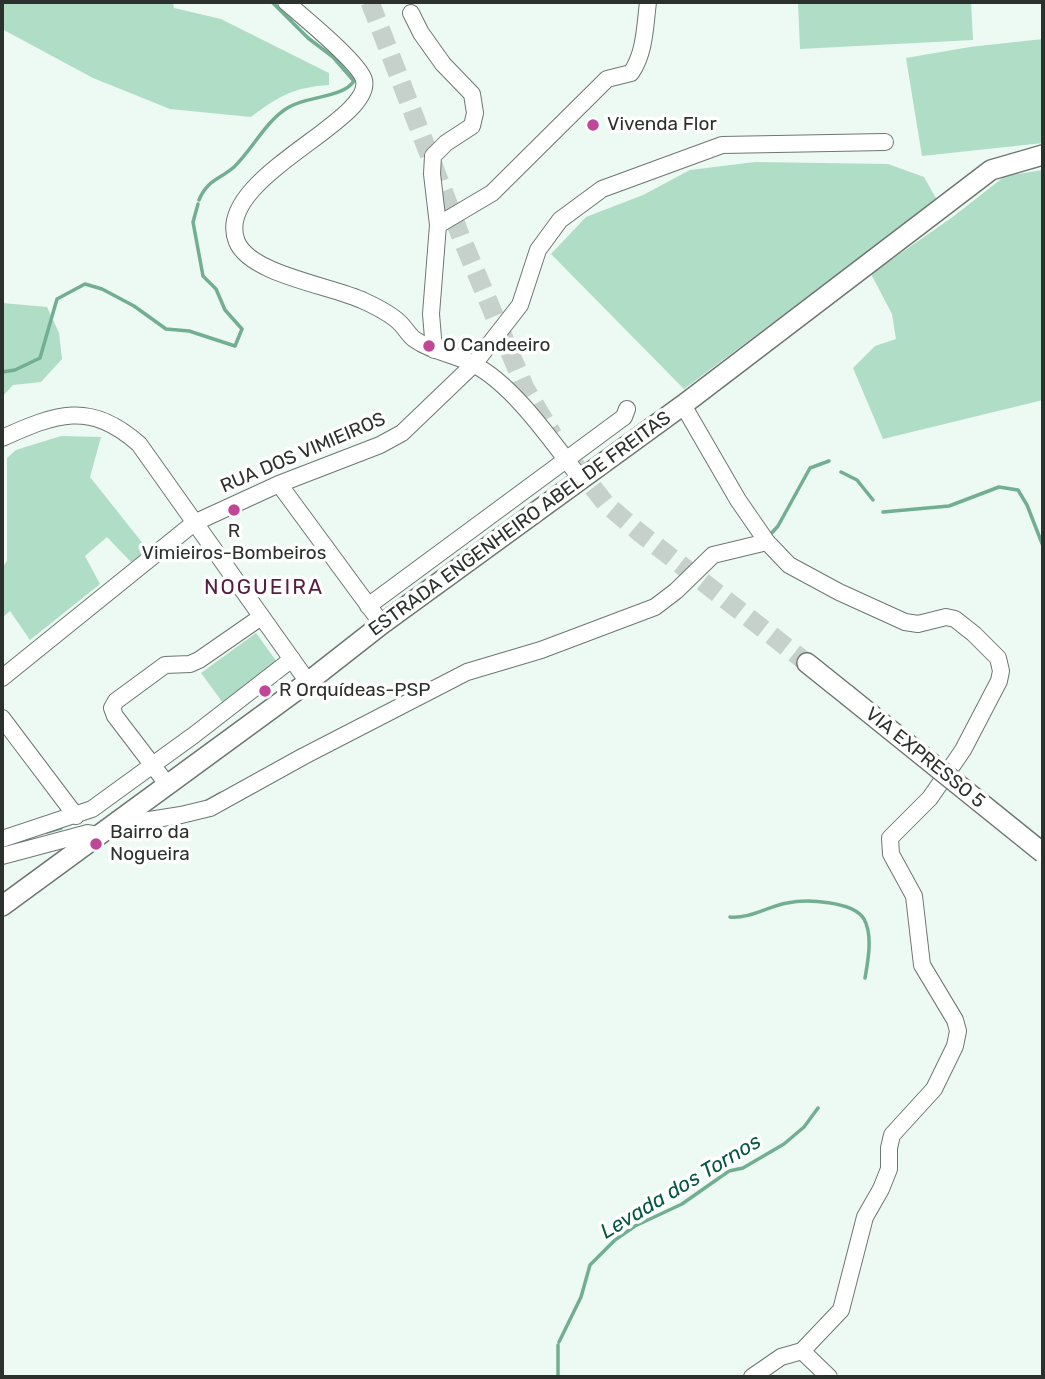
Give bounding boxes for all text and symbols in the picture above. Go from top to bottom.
place label: Vivenda Flor [607,114,717,136]
marker: Vivenda Flor [585,117,601,133]
place label: O Candeeiro [443,335,550,357]
marker: O Candeeiro [421,338,437,354]
street label: ESTRADA ENGENHEIRO ABEL DE FREITAS [364,407,676,641]
street label: RUA DOS VIMIEIROS [217,408,389,498]
marker: R Vimieiros-Bombeiros [226,502,242,518]
place label: R Vimieiros-Bombeiros [142,521,326,565]
district label: NOGUEIRA [205,575,323,601]
place label: R Orquídeas-PSP [279,680,431,702]
marker: R Orquídeas-PSP [257,683,273,699]
street label: VIA EXPRESSO 5 [861,703,989,813]
place label: Bairro da Nogueira [110,822,190,866]
marker: Bairro da Nogueira [88,836,104,852]
water label: Levada dos Tornos [596,1129,766,1245]

